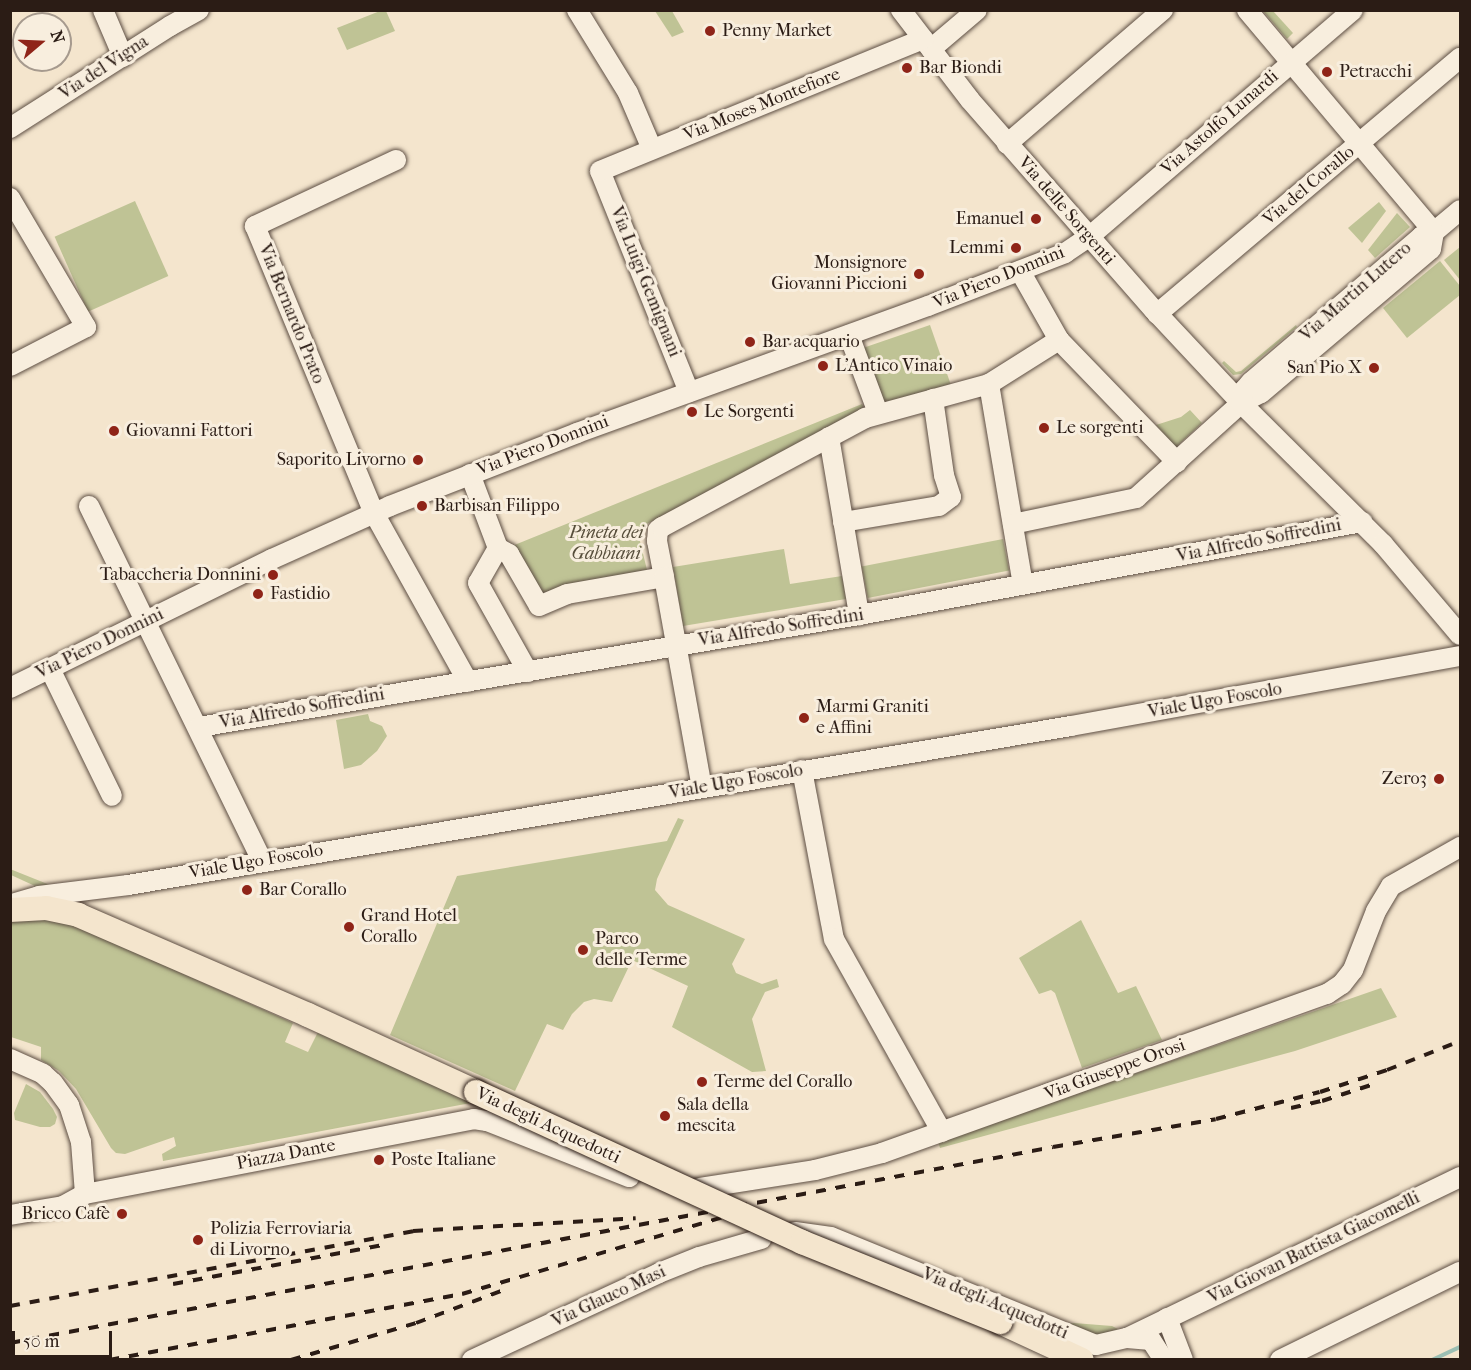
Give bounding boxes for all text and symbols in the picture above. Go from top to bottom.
north arrow [12,12,72,72]
place label: Penny Market [722,20,832,42]
marker: Penny Market [703,24,717,38]
text: N [47,28,69,45]
street label: Via del Vigna [55,31,153,105]
place label: Bar Biondi [919,57,1002,79]
marker: Bar Biondi [900,61,914,75]
place label: Petracchi [1339,61,1412,83]
street label: Via Moses Montefiore [681,64,843,146]
marker: Petracchi [1320,65,1334,79]
street label: Via Astolfo Lunardi [1157,66,1283,180]
street label: Via del Corallo [1259,142,1359,230]
street label: Via delle Sorgenti [1013,152,1119,270]
street label: Via Luigi Gemignani [605,204,685,360]
place label: Emanuel [956,208,1024,230]
marker: Emanuel [1029,212,1043,226]
place label: Lemmi [949,237,1004,259]
street label: Via Martin Lutero [1296,238,1416,346]
street label: Via Bernardo Prato [253,241,329,387]
marker: Lemmi [1009,241,1023,255]
street label: Via Piero Donnini [930,242,1068,314]
place label: Monsignore Giovanni Piccioni [771,253,907,296]
marker: Monsignore Giovanni Piccioni [912,267,926,281]
place label: Bar acquario [762,331,860,353]
marker: Bar acquario [743,335,757,349]
place label: L'Antico Vinaio [835,355,952,377]
place label: San Pio X [1287,357,1362,379]
marker: L'Antico Vinaio [816,359,830,373]
marker: San Pio X [1367,361,1381,375]
place label: Le Sorgenti [704,401,794,423]
marker: Le Sorgenti [685,405,699,419]
street label: Via Piero Donnini [474,411,612,481]
place label: Le sorgenti [1056,417,1144,439]
place label: Giovanni Fattori [126,420,253,442]
marker: Le sorgenti [1037,421,1051,435]
marker: Giovanni Fattori [107,424,121,438]
place label: Saporito Livorno [277,449,406,471]
marker: Saporito Livorno [411,453,425,467]
place label: Barbisan Filippo [434,495,560,517]
marker: Barbisan Filippo [415,499,429,513]
street label: Via Alfredo Soffredini [1175,514,1343,568]
park label: Pineta dei Gabbiani [569,523,643,566]
place label: Tabaccheria Donnini [100,564,261,586]
marker: Tabaccheria Donnini [266,568,280,582]
place label: Fastidio [270,583,330,605]
marker: Fastidio [251,587,265,601]
street label: Via Piero Donnini [33,604,167,684]
street label: Via Alfredo Soffredini [697,604,865,652]
street label: Viale Ugo Foscolo [1146,679,1284,723]
street label: Via Alfredo Soffredini [218,684,386,734]
place label: Marmi Graniti e Affini [816,697,929,740]
marker: Marmi Graniti e Affini [797,711,811,725]
street label: Viale Ugo Foscolo [667,760,805,804]
place label: Zero3 [1382,768,1427,790]
marker: Zero3 [1432,772,1446,786]
street label: Viale Ugo Foscolo [187,840,325,884]
place label: Bar Corallo [259,879,347,901]
marker: Bar Corallo [240,883,254,897]
place label: Grand Hotel Corallo [361,906,457,948]
marker: Grand Hotel Corallo [342,920,356,934]
place label: Parco delle Terme [595,929,687,972]
marker: Parco delle Terme [576,943,590,957]
street label: Via Giuseppe Orosi [1042,1035,1188,1105]
place label: Terme del Corallo [714,1071,852,1093]
marker: Terme del Corallo [695,1075,709,1089]
street label: Via degli Acquedotti [472,1083,624,1169]
place label: Sala della mescita [677,1095,749,1138]
marker: Sala della mescita [658,1109,672,1123]
street label: Piazza Dante [235,1135,337,1175]
place label: Poste Italiane [391,1149,496,1171]
marker: Poste Italiane [372,1153,386,1167]
street label: Via Giovan Battista Giacomelli [1204,1187,1424,1309]
place label: Bricco Cafè [22,1203,110,1225]
marker: Bricco Cafè [115,1207,129,1221]
place label: Polizia Ferroviaria di Livorno [210,1219,352,1262]
marker: Polizia Ferroviaria di Livorno [191,1233,205,1247]
street label: Via Glauco Masi [549,1261,669,1333]
street label: Via degli Acquedotti [919,1263,1071,1345]
scale bar [15,1319,116,1357]
text: 50 m [23,1331,59,1352]

